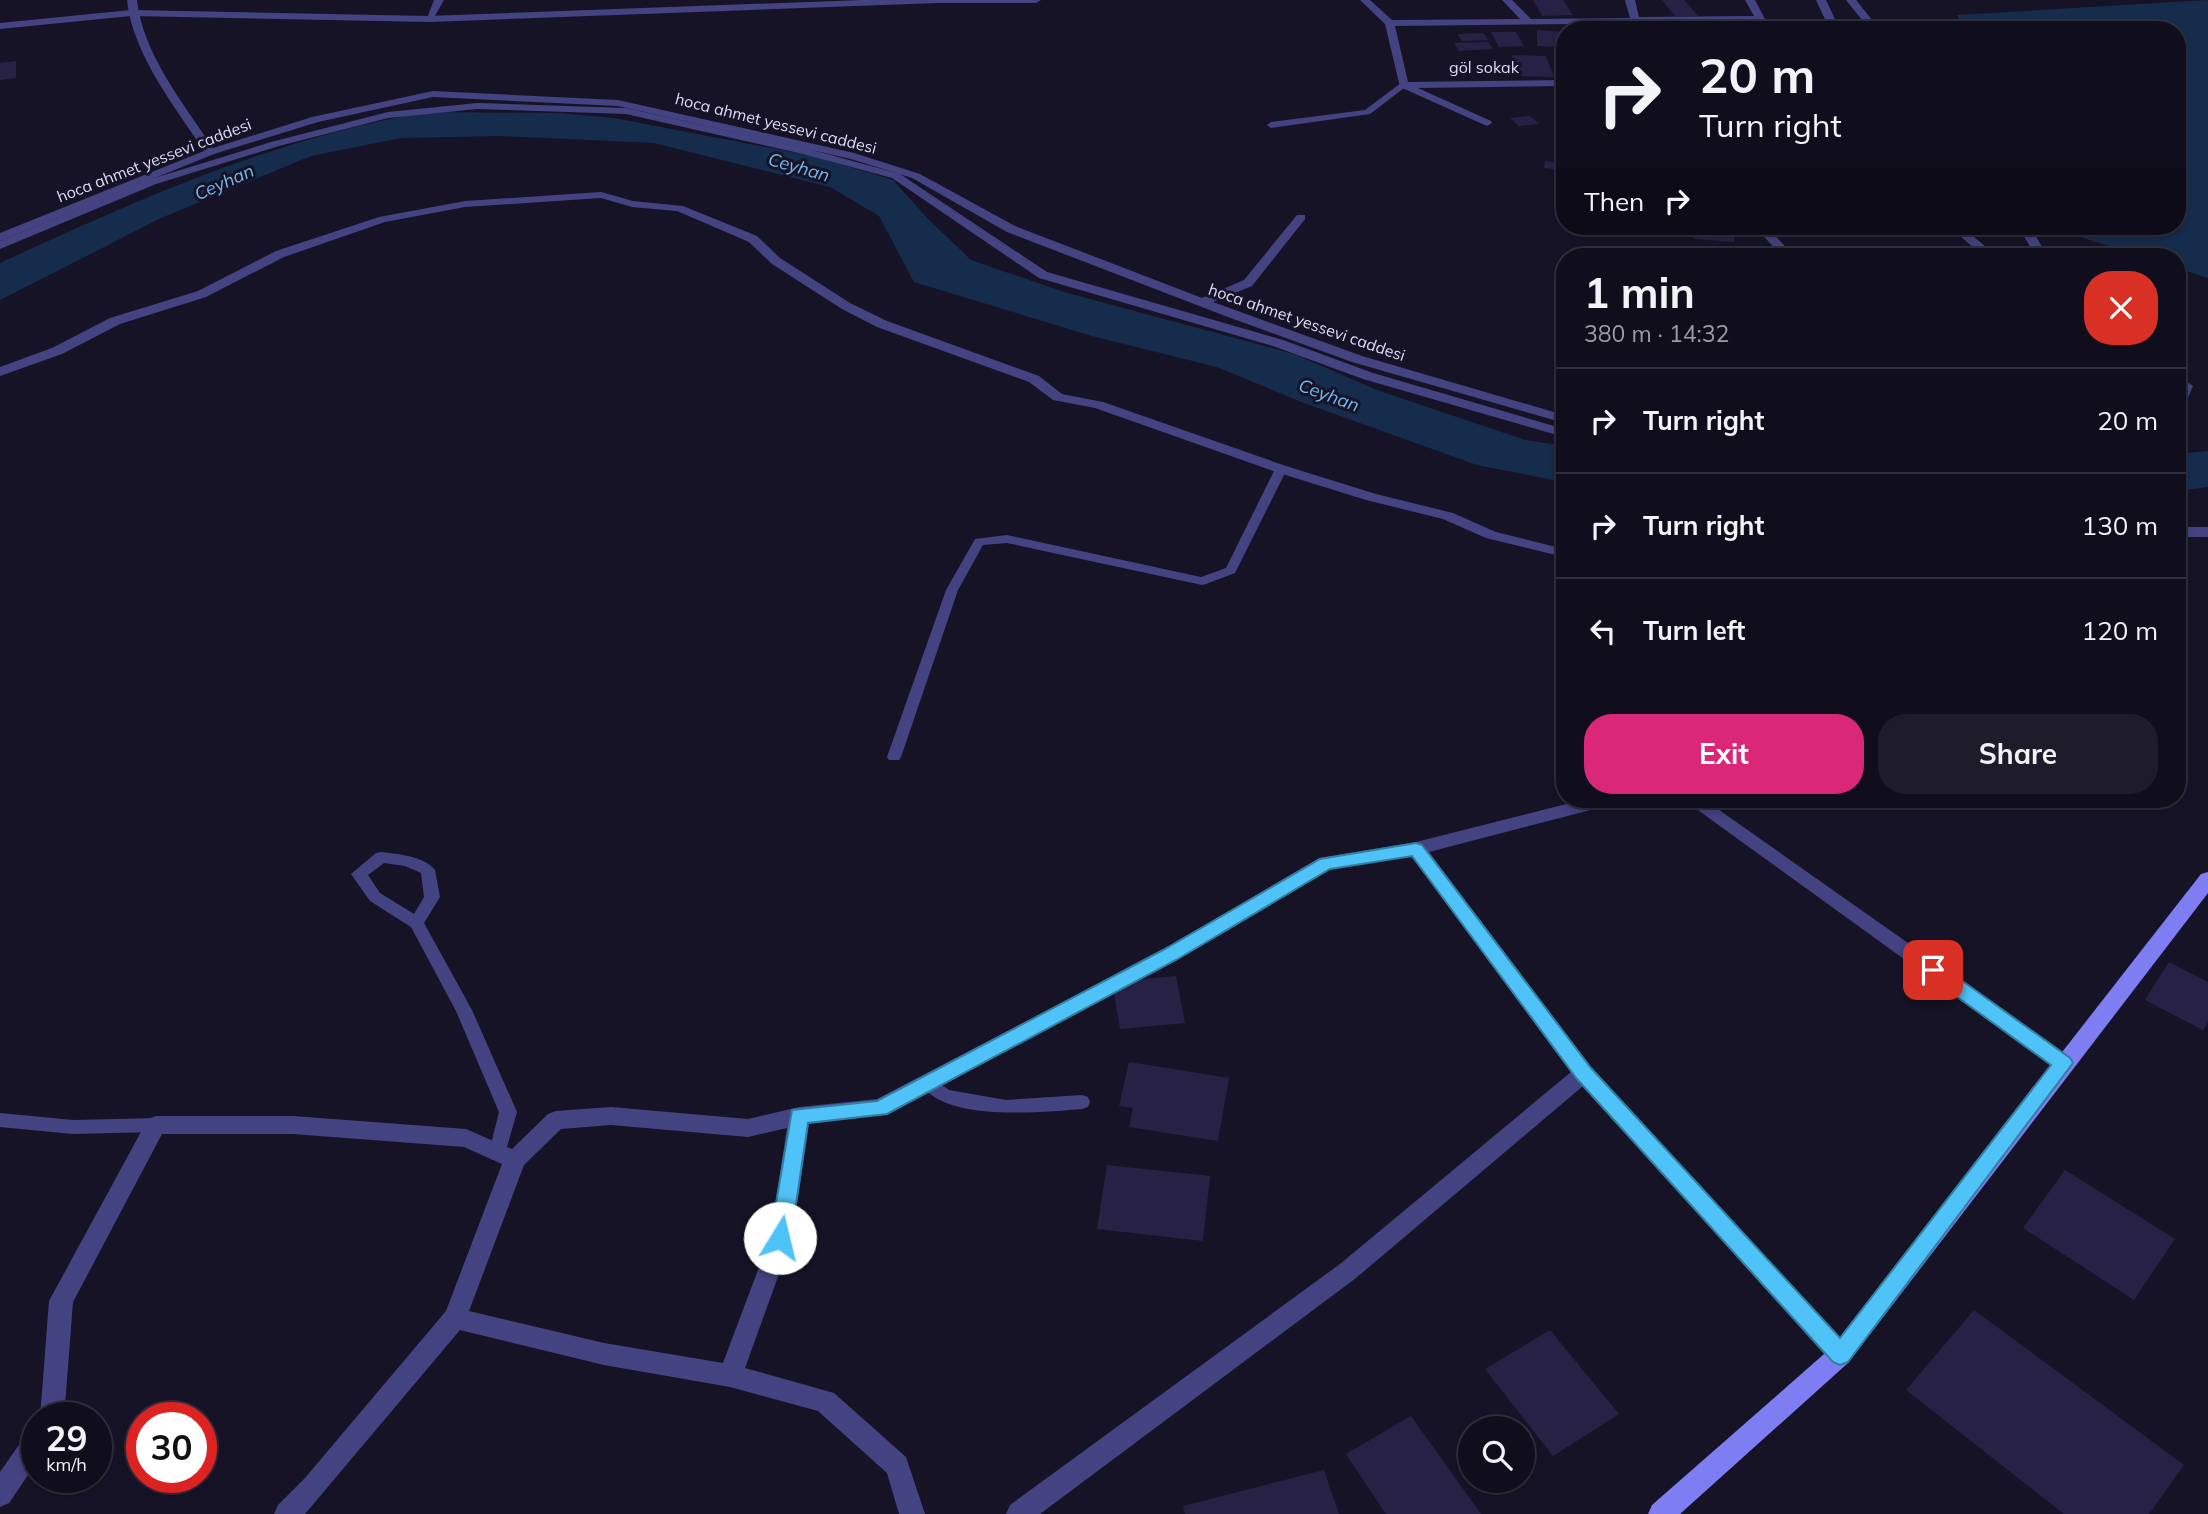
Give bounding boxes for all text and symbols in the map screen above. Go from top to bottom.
text: 20 m [1699,44,1815,105]
icon: right [1584,49,1675,140]
street label: göl sokak [1449,57,1520,77]
street label: hoca ahmet yessevi caddesi [673,88,879,158]
text: Turn right [1699,105,1842,145]
street label: hoca ahmet yessevi caddesi [54,114,254,206]
water label: Ceyhan [766,147,832,187]
water label: Ceyhan [191,159,257,205]
icon: right [1658,182,1696,220]
text: Then [1584,185,1644,218]
text: 1 min [1584,266,1695,319]
button: close [2084,271,2158,345]
street label: hoca ahmet yessevi caddesi [1206,279,1408,365]
text: 380 m · 14:32 [1584,319,1729,348]
water label: Ceyhan [1296,373,1362,417]
icon: right [1584,402,1622,440]
text: Turn right [1643,404,1764,437]
text: 20 m [2097,404,2158,437]
icon: right [1584,507,1622,545]
text: Turn right [1643,509,1764,542]
text: 130 m [2082,509,2158,542]
icon: left [1584,612,1622,650]
text: Turn left [1643,614,1745,647]
text: 120 m [2082,614,2158,647]
button: Exit [1584,714,1864,794]
button: Share [1878,714,2158,794]
pin [1903,940,1963,1000]
icon: arrive [1914,951,1952,989]
position arrow [743,1201,817,1275]
speed limit sign: 30 [126,1402,217,1493]
text: 29 [45,1416,88,1460]
map controls [1458,1416,1535,1493]
button: search [1458,1416,1535,1493]
text: km/h [46,1453,87,1476]

